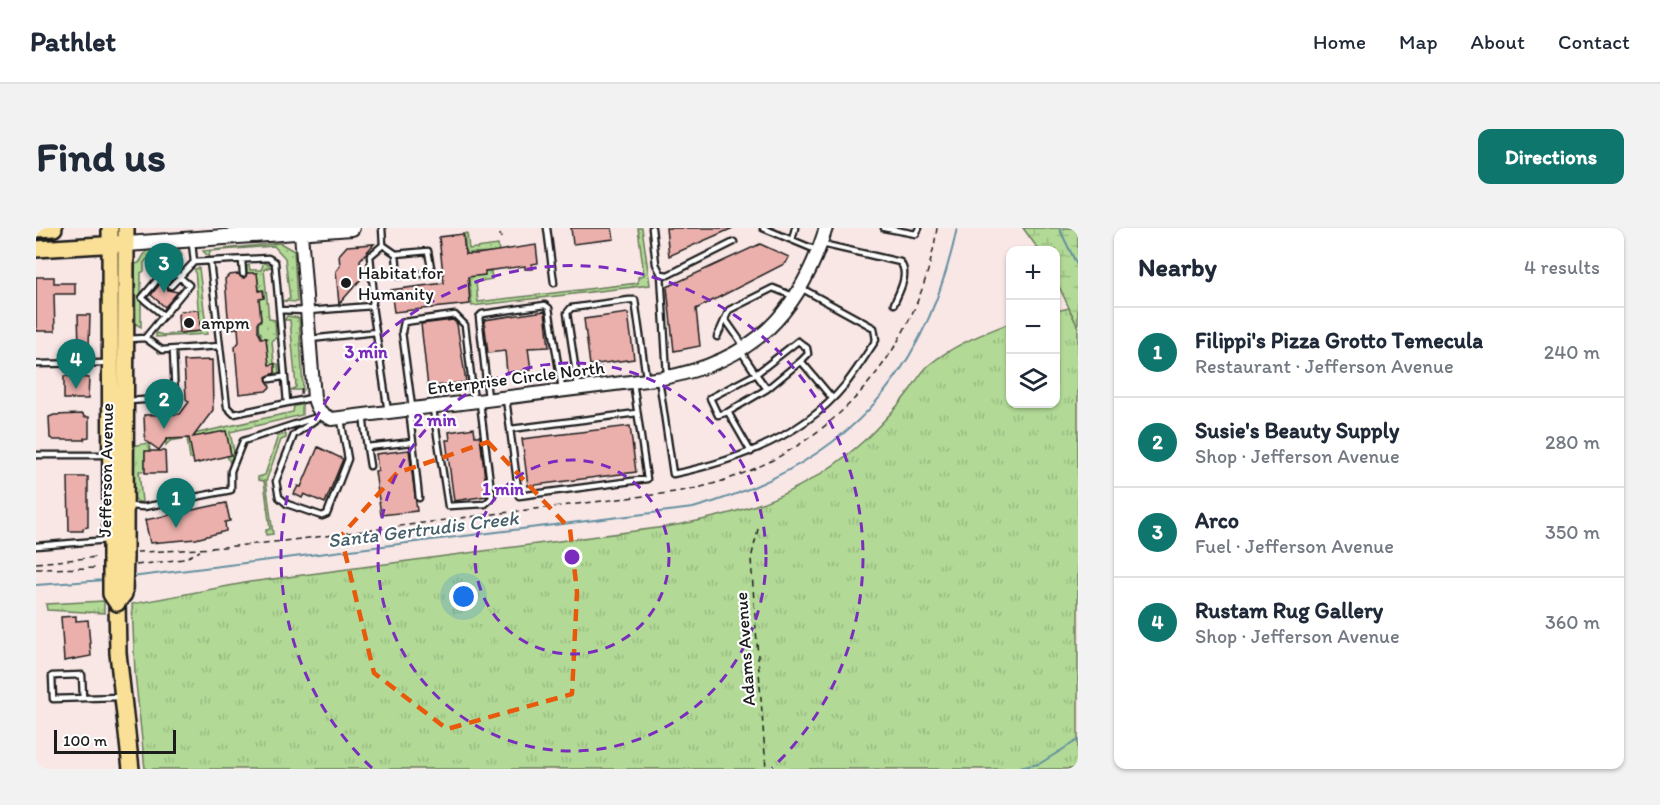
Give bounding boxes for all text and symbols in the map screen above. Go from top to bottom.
text: Pathlet [30,24,116,58]
text: Home [1313,29,1366,54]
text: Map [1399,29,1438,54]
text: About [1471,29,1525,54]
text: Contact [1558,29,1630,54]
button: Directions [1478,129,1624,184]
text: Find us [36,131,166,182]
pin: 3 [144,244,184,293]
map controls [1006,246,1060,408]
button: + [1006,246,1060,300]
text: Nearby [1138,251,1217,283]
text: 4 results [1524,255,1600,279]
place label: Habitat for Humanity [358,262,443,305]
marker: Habitat for Humanity [339,276,353,290]
button: − [1006,300,1060,354]
place label: ampm [201,312,250,334]
marker: ampm [182,316,196,330]
text: Filippi's Pizza Grotto Temecula [1195,327,1483,354]
pin: 4 [56,340,96,389]
text: 1 [1153,340,1162,364]
text: 240 m [1544,340,1600,364]
text: 3 min [344,341,388,363]
button: layers [1006,354,1060,408]
text: Restaurant · Jefferson Avenue [1195,354,1454,378]
street label: Enterprise Circle North [426,356,606,400]
pin: 2 [144,380,184,429]
street label: Jefferson Avenue [94,403,118,537]
text: 2 min [414,409,457,431]
text: Susie's Beauty Supply [1195,417,1399,444]
text: 2 [1152,430,1163,454]
text: 280 m [1545,430,1600,454]
text: Shop · Jefferson Avenue [1195,444,1400,468]
pin: 1 [156,478,196,528]
text: 1 min [482,478,524,500]
water label: Santa Gertrudis Creek [326,505,521,553]
text: Arco [1195,507,1239,534]
text: 3 [1152,520,1163,544]
text: 350 m [1545,520,1600,544]
text: Fuel · Jefferson Avenue [1195,534,1394,558]
centre of rings [562,547,582,567]
your location [449,582,478,611]
street label: Adams Avenue [730,591,760,707]
text: Rustam Rug Gallery [1195,597,1383,624]
text: 4 [1151,610,1164,634]
text: 360 m [1545,610,1600,634]
text: Shop · Jefferson Avenue [1195,624,1400,648]
scale bar [54,727,176,754]
text: 100 m [63,731,107,750]

